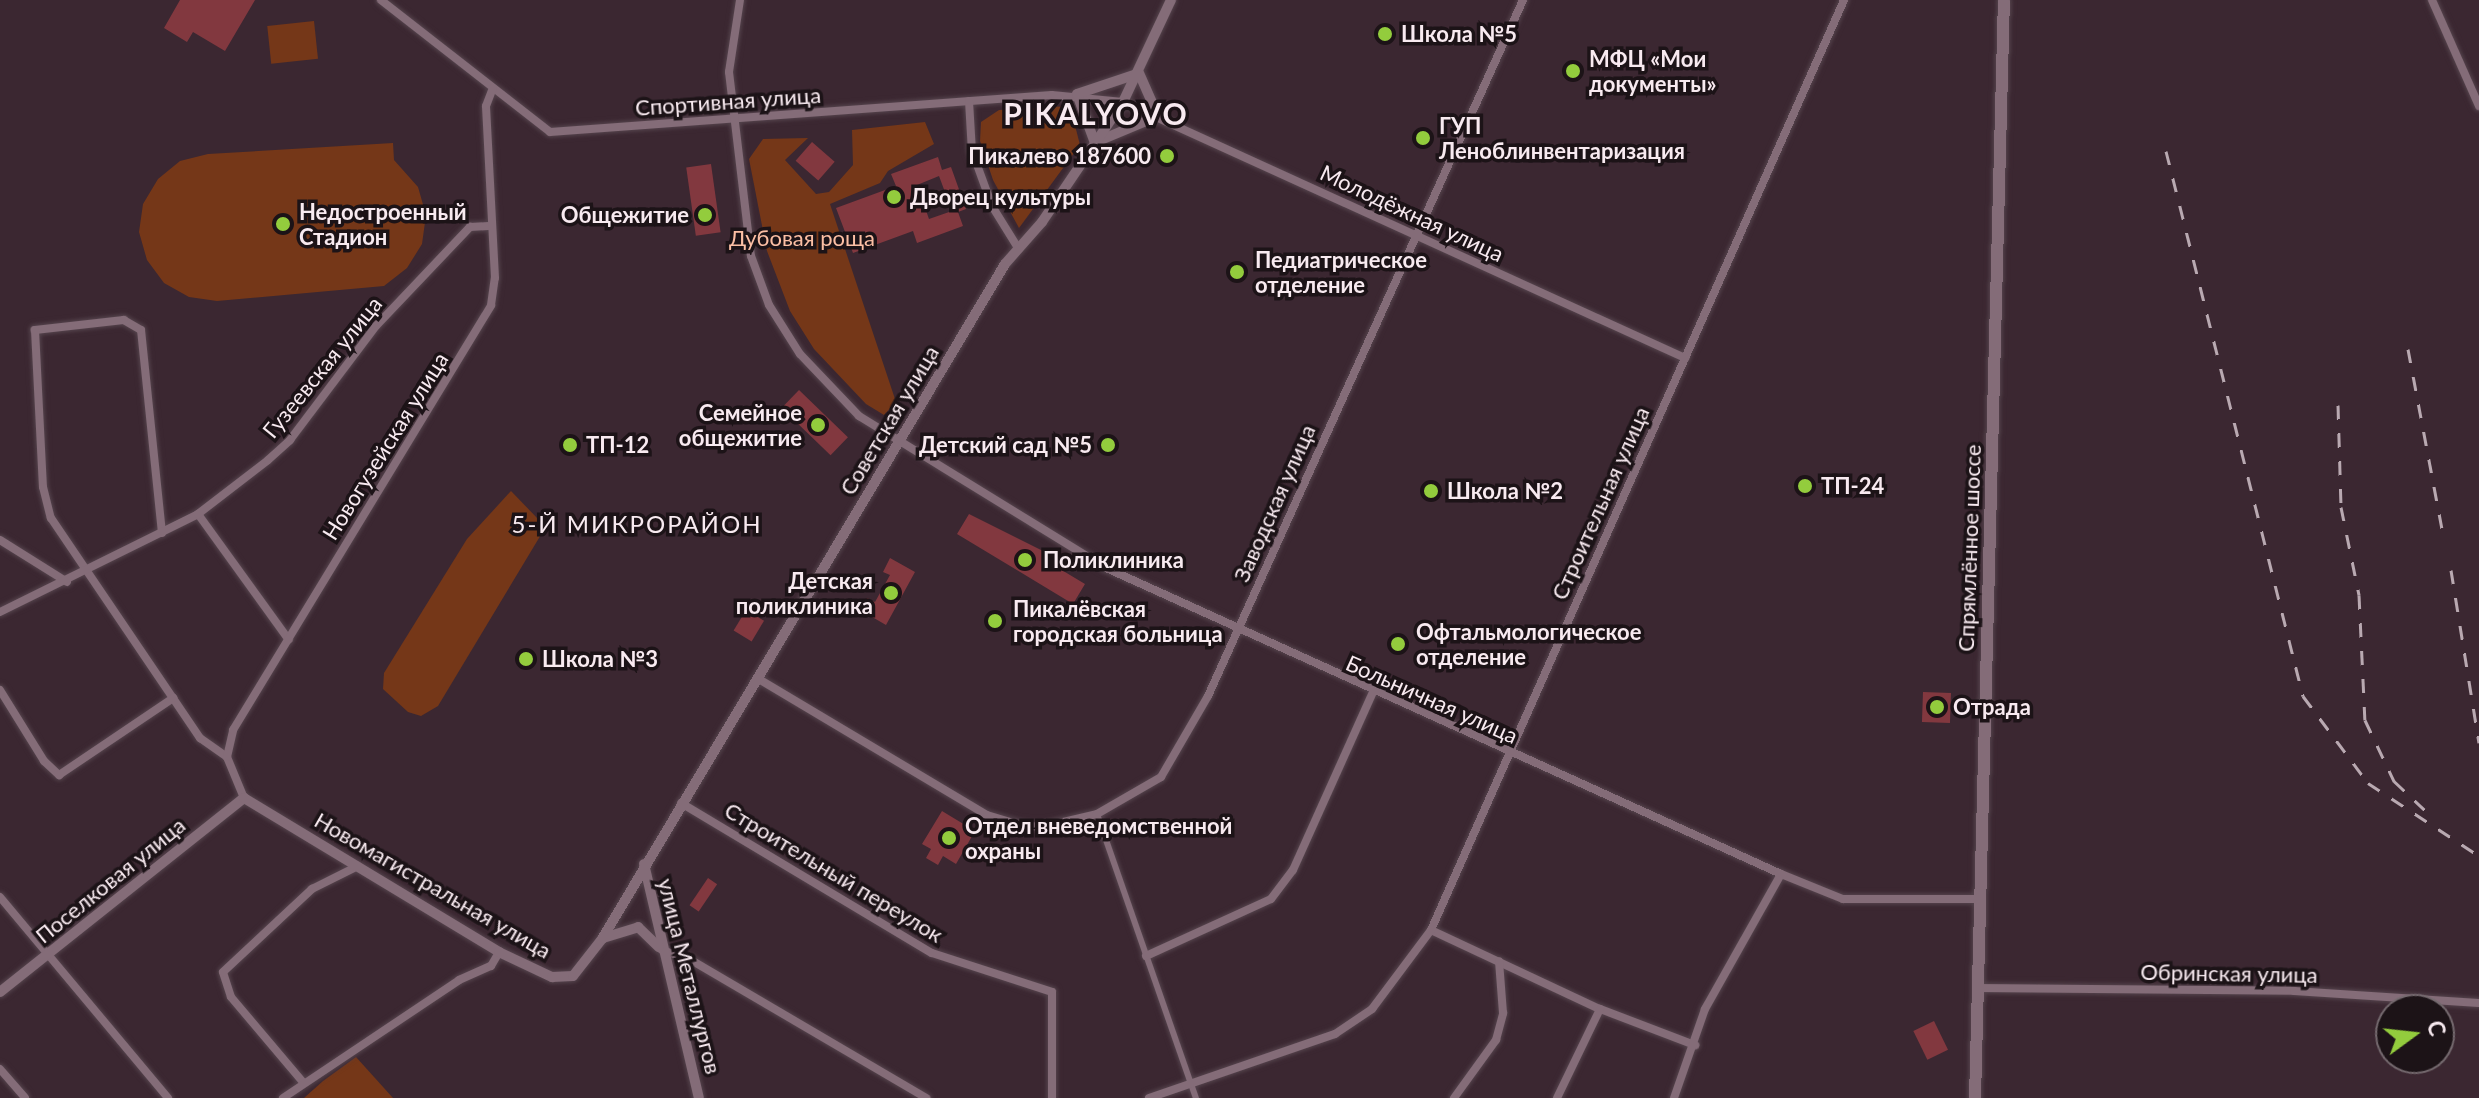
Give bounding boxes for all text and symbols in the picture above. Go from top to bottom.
place label: Школа №5 [1401,21,1517,47]
marker: Школа №5 [1376,25,1394,43]
place label: МФЦ «Мои документы» [1589,45,1717,96]
marker: МФЦ «Мои документы» [1564,62,1582,80]
street label: Спортивная улица [634,81,822,121]
district label: PIKALYOVO [1003,95,1189,131]
place label: ГУП Леноблинвентаризация [1439,112,1685,164]
marker: ГУП Леноблинвентаризация [1414,129,1432,147]
place label: Пикалево 187600 [968,143,1151,169]
marker: Пикалево 187600 [1158,147,1176,165]
street label: Молодёжная улица [1316,159,1508,267]
place label: Дворец культуры [910,184,1091,210]
marker: Дворец культуры [885,188,903,206]
place label: Недостроенный Стадион [299,198,467,250]
place label: Общежитие [561,202,689,228]
marker: Общежитие [696,206,714,224]
marker: Недостроенный Стадион [274,215,292,233]
park label: Дубовая роща [729,225,875,251]
place label: Педиатрическое отделение [1255,246,1427,298]
marker: Педиатрическое отделение [1226,261,1248,283]
street label: Гузеевская улица [257,291,387,443]
street label: Советская улица [834,341,944,499]
street label: Новогузейская улица [317,347,453,545]
place label: Семейное общежитие [679,399,802,450]
street label: Строительная улица [1546,402,1654,604]
marker: Семейное общежитие [809,416,827,434]
street label: Заводская улица [1228,420,1320,586]
place label: ТП-12 [586,432,649,458]
place label: Детский сад №5 [919,432,1092,458]
marker: ТП-12 [561,436,579,454]
marker: Детский сад №5 [1099,436,1117,454]
street label: Спрямлённое шоссе [1952,444,1986,652]
place label: ТП-24 [1821,473,1884,499]
marker: ТП-24 [1796,477,1814,495]
place label: Школа №2 [1447,478,1563,504]
marker: Школа №2 [1422,482,1440,500]
district label: 5-Й МИКРОРАЙОН [512,510,762,538]
place label: Поликлиника [1043,547,1184,573]
marker: Поликлиника [1014,549,1036,571]
place label: Детская поликлиника [736,567,873,618]
marker: Детская поликлиника [880,582,902,604]
place label: Пикалёвская городская больница [1013,595,1223,646]
marker: Пикалёвская городская больница [984,610,1006,632]
place label: Офтальмологическое отделение [1416,618,1641,670]
marker: Офтальмологическое отделение [1387,633,1409,655]
place label: Школа №3 [542,646,658,672]
street label: Больничная улица [1342,649,1522,749]
marker: Школа №3 [517,650,535,668]
place label: Отрада [1953,694,2031,720]
marker: Отрада [1928,698,1946,716]
street label: Строительный переулок [720,796,948,948]
street label: Новомагистральная улица [310,806,556,964]
street label: Поселковая улица [30,812,190,948]
place label: Отдел вневедомственной охраны [965,812,1232,864]
marker: Отдел вневедомственной охраны [940,829,958,847]
street label: улица Металлургов [653,876,727,1076]
street label: Обринская улица [2140,958,2318,988]
north arrow [2375,994,2455,1074]
text: С [2422,1018,2452,1039]

